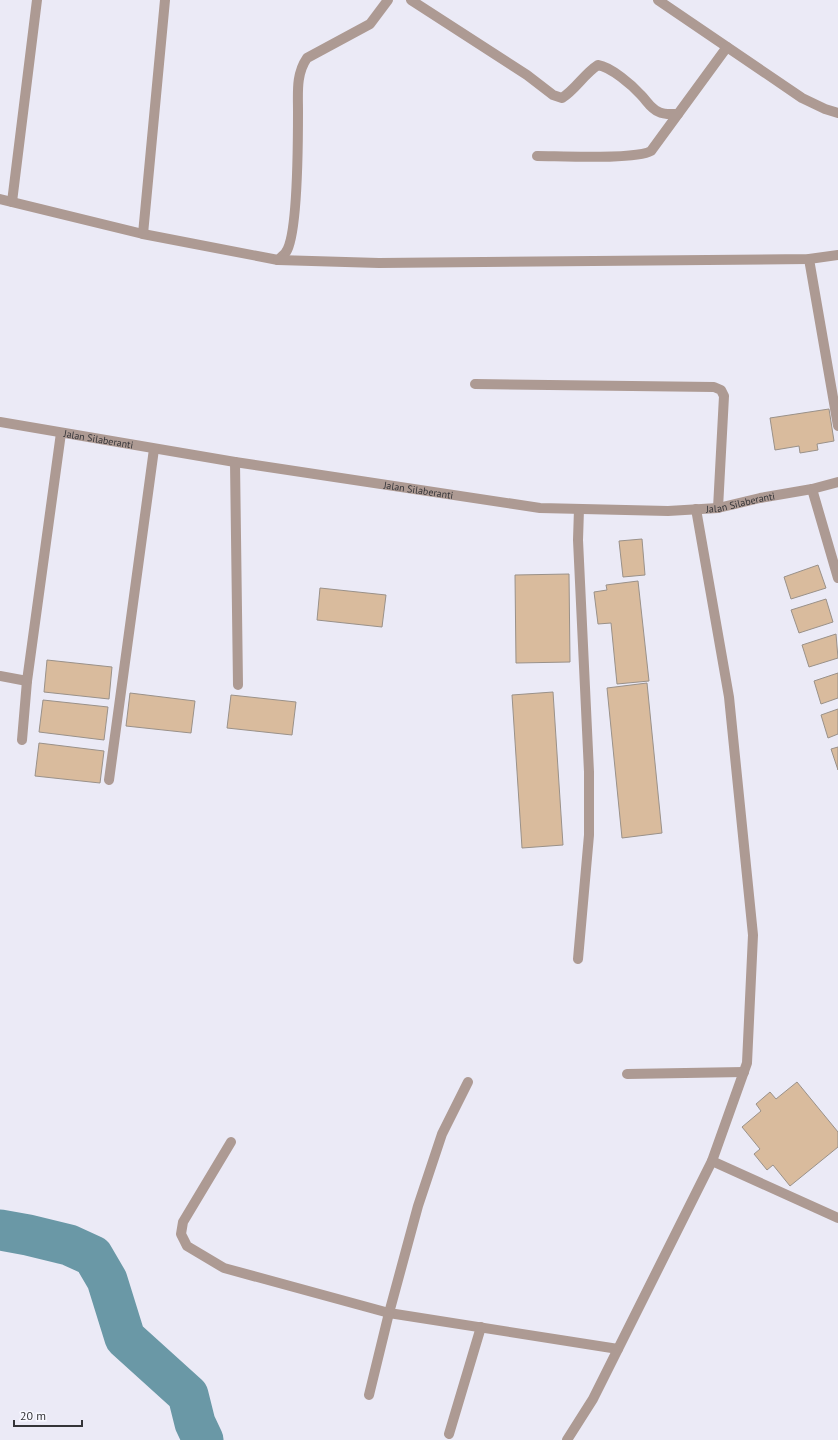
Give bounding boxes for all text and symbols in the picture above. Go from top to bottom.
street label: Jalan Silaberanti [62,427,134,452]
street label: Jalan Silaberanti [382,478,454,502]
street label: Jalan Silaberanti [705,490,776,516]
scale bar [14,1402,82,1428]
text: 20 m [20,1408,46,1423]

